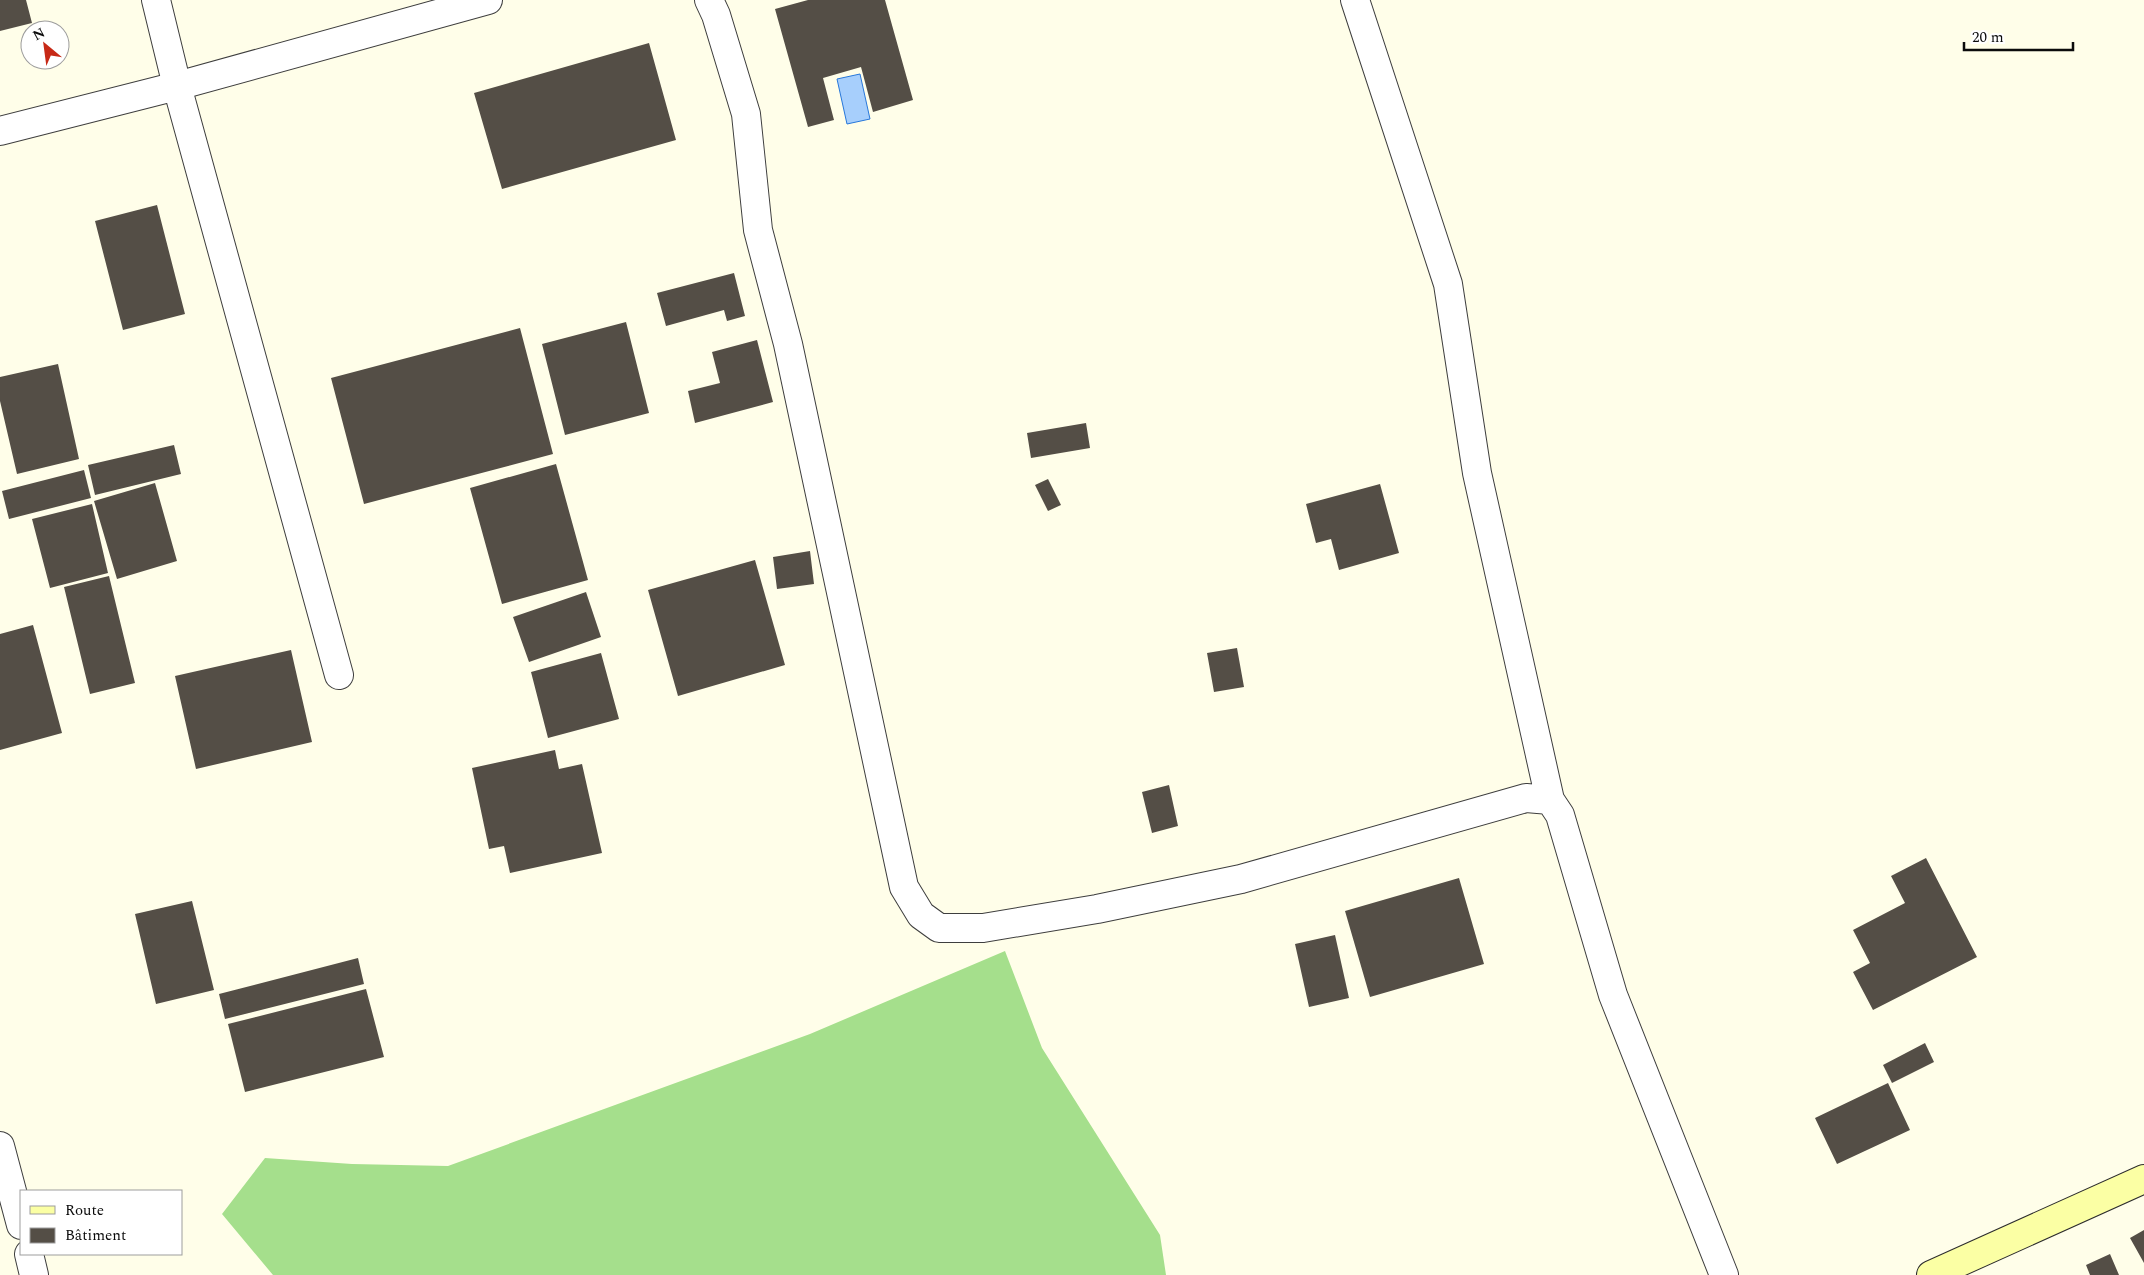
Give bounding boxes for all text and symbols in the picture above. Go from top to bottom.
north arrow [20,20,70,70]
scale bar [1964,20,2073,52]
text: N [29,22,49,46]
text: 20 m [1972,26,2004,49]
legend [20,1190,182,1255]
text: Route [65,1199,104,1222]
text: Bâtiment [65,1224,126,1247]

